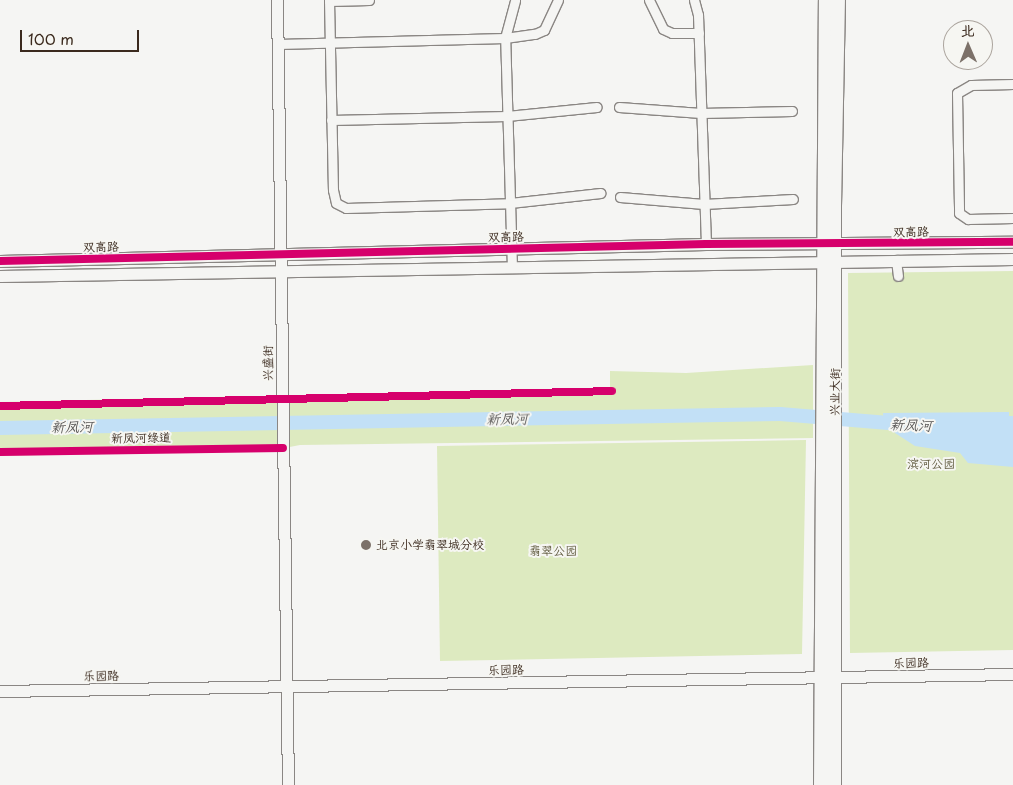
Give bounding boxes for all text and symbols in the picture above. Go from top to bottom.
scale bar [22,20,141,52]
north arrow [943,20,993,70]
text: 北 [961,20,975,41]
text: 100 m [28,27,74,50]
street label: 双高路 [893,224,929,240]
street label: 双高路 [488,229,524,245]
street label: 双高路 [83,239,119,255]
street label: 兴盛街 [261,345,275,381]
street label: 兴业大街 [827,368,843,416]
water label: 新凤河 [486,410,528,428]
water label: 新凤河 [890,416,932,434]
water label: 新凤河 [51,418,93,436]
street label: 新凤河绿道 [111,430,171,446]
park label: 滨河公园 [907,457,955,471]
place label: 北京小学翡翠城分校 [376,538,484,552]
marker: 北京小学翡翠城分校 [360,539,372,551]
park label: 翡翠公园 [529,544,577,558]
street label: 乐园路 [893,655,929,671]
street label: 乐园路 [488,662,524,678]
street label: 乐园路 [83,668,119,684]

